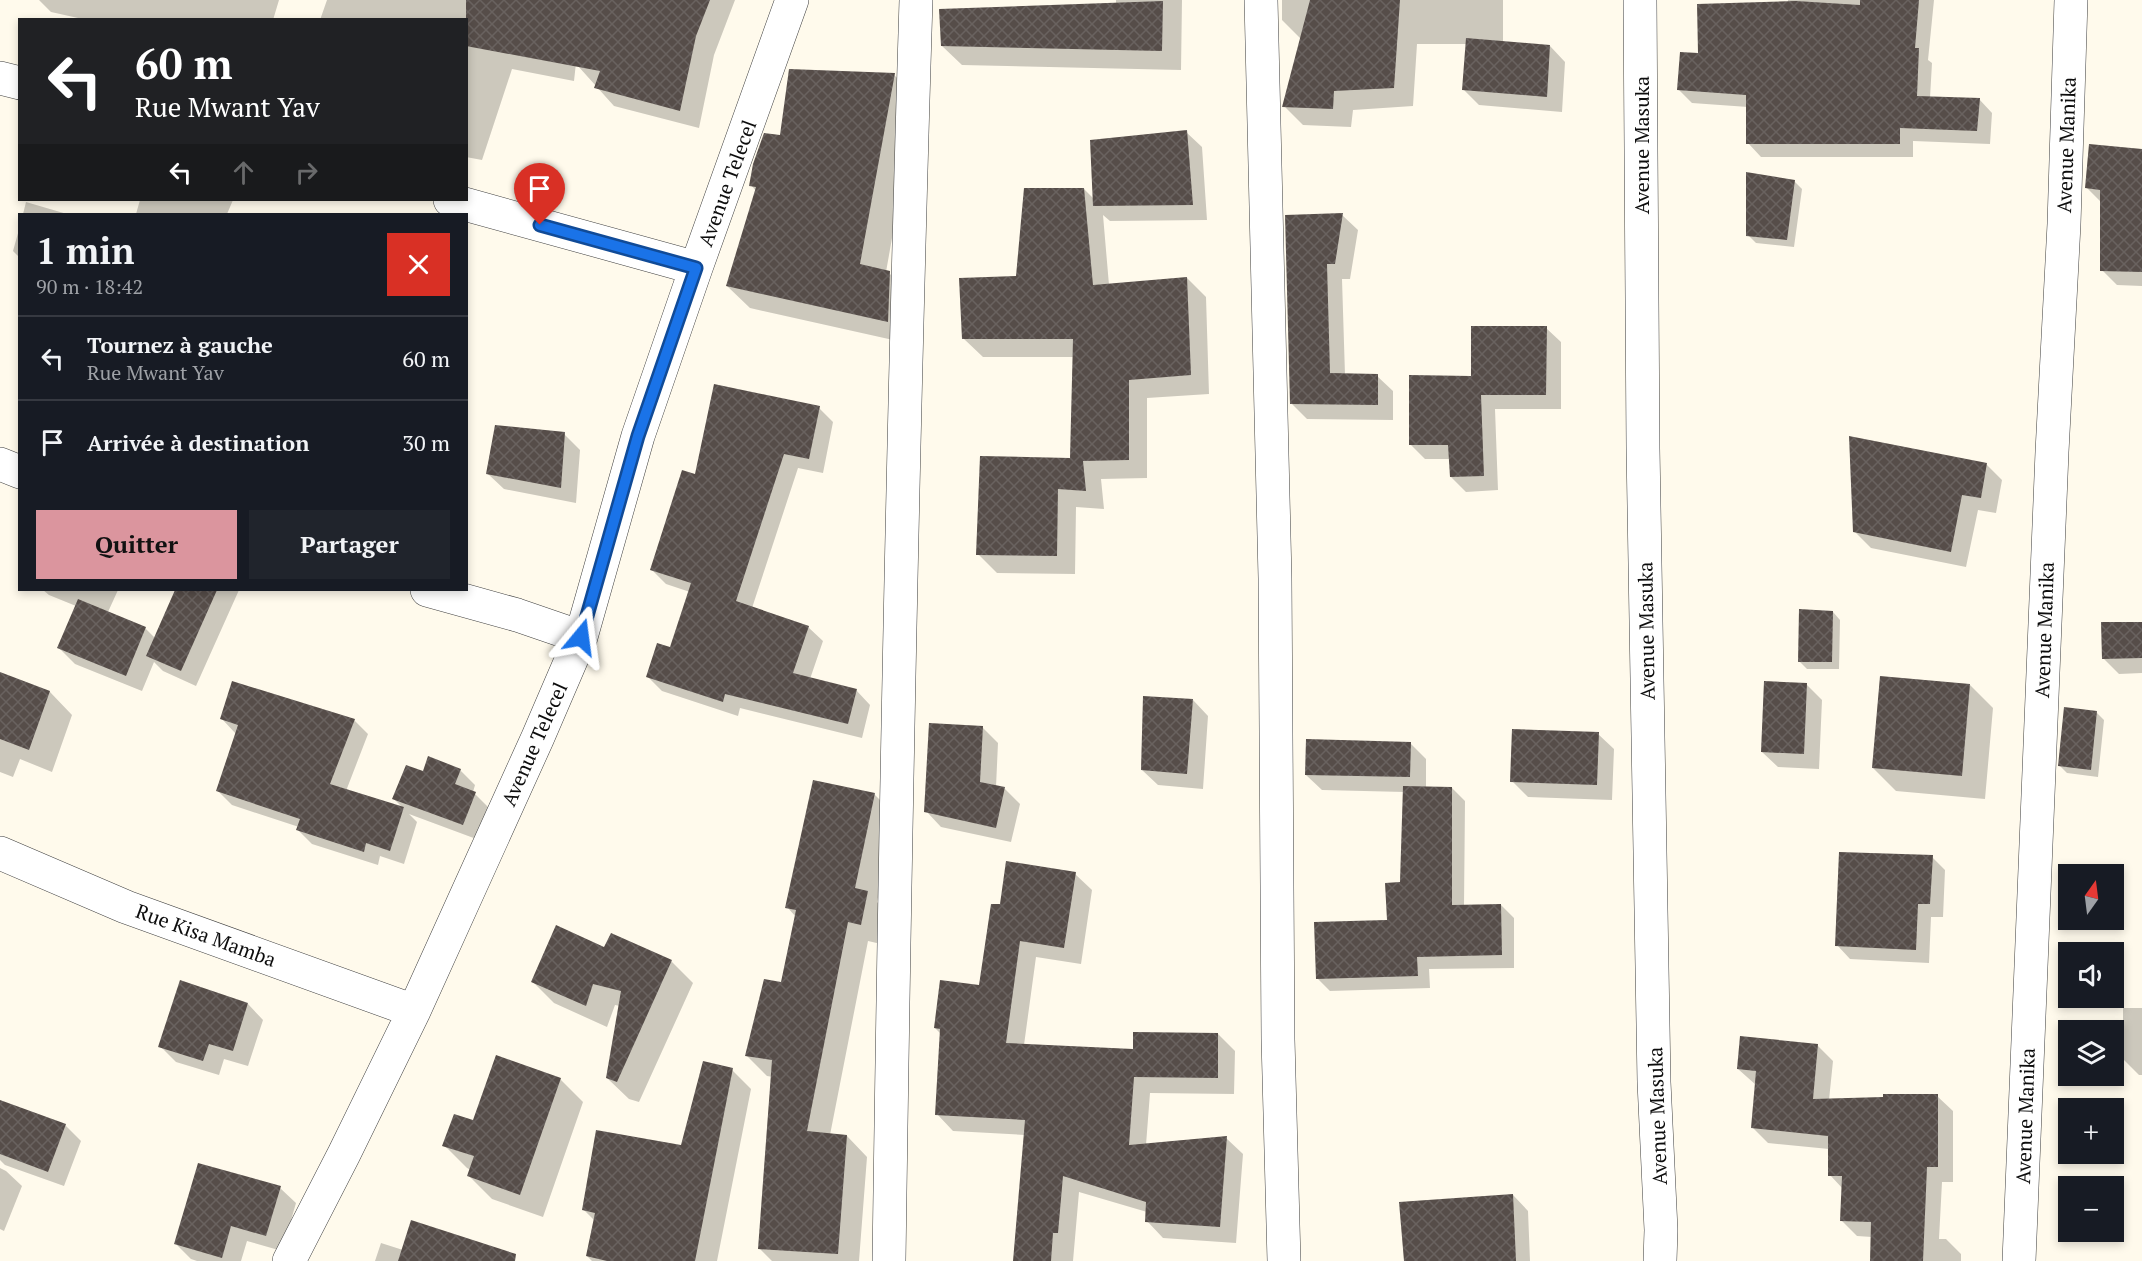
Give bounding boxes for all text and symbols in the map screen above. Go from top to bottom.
text: 60 m [135,35,233,91]
icon: left [36,42,114,120]
street label: Avenue Masuka [1628,76,1655,214]
street label: Avenue Manika [2050,77,2082,213]
text: Rue Mwant Yav [135,89,320,125]
street label: Avenue Telecel [692,116,762,250]
icon: left [164,156,197,189]
icon: ahead [227,156,260,189]
icon: right [290,156,323,189]
pin [514,163,565,225]
icon: arrive [523,172,556,205]
text: 1 min [36,227,134,274]
button: close [387,233,450,296]
text: 90 m · 18:42 [36,273,143,300]
text: Tournez à gauche [87,330,273,359]
icon: left [36,342,69,375]
text: 60 m [402,344,450,373]
text: Rue Mwant Yav [87,359,224,386]
icon: arrive [36,426,69,459]
text: Arrivée à destination [87,428,309,457]
text: 30 m [402,428,450,457]
button: Quitter [36,510,237,579]
button: Partager [249,510,450,579]
street label: Avenue Masuka [1631,562,1661,700]
street label: Avenue Manika [2028,562,2060,698]
position arrow [549,605,613,669]
street label: Avenue Telecel [495,678,573,810]
north arrow [2058,864,2124,930]
map controls [2058,864,2124,1242]
street label: Rue Kisa Mamba [132,897,280,973]
button: sound [2058,942,2124,1008]
button: layers [2058,1020,2124,1086]
street label: Avenue Masuka [1641,1046,1673,1186]
street label: Avenue Manika [2009,1048,2041,1184]
button: + [2058,1098,2124,1164]
button: − [2058,1176,2124,1242]

